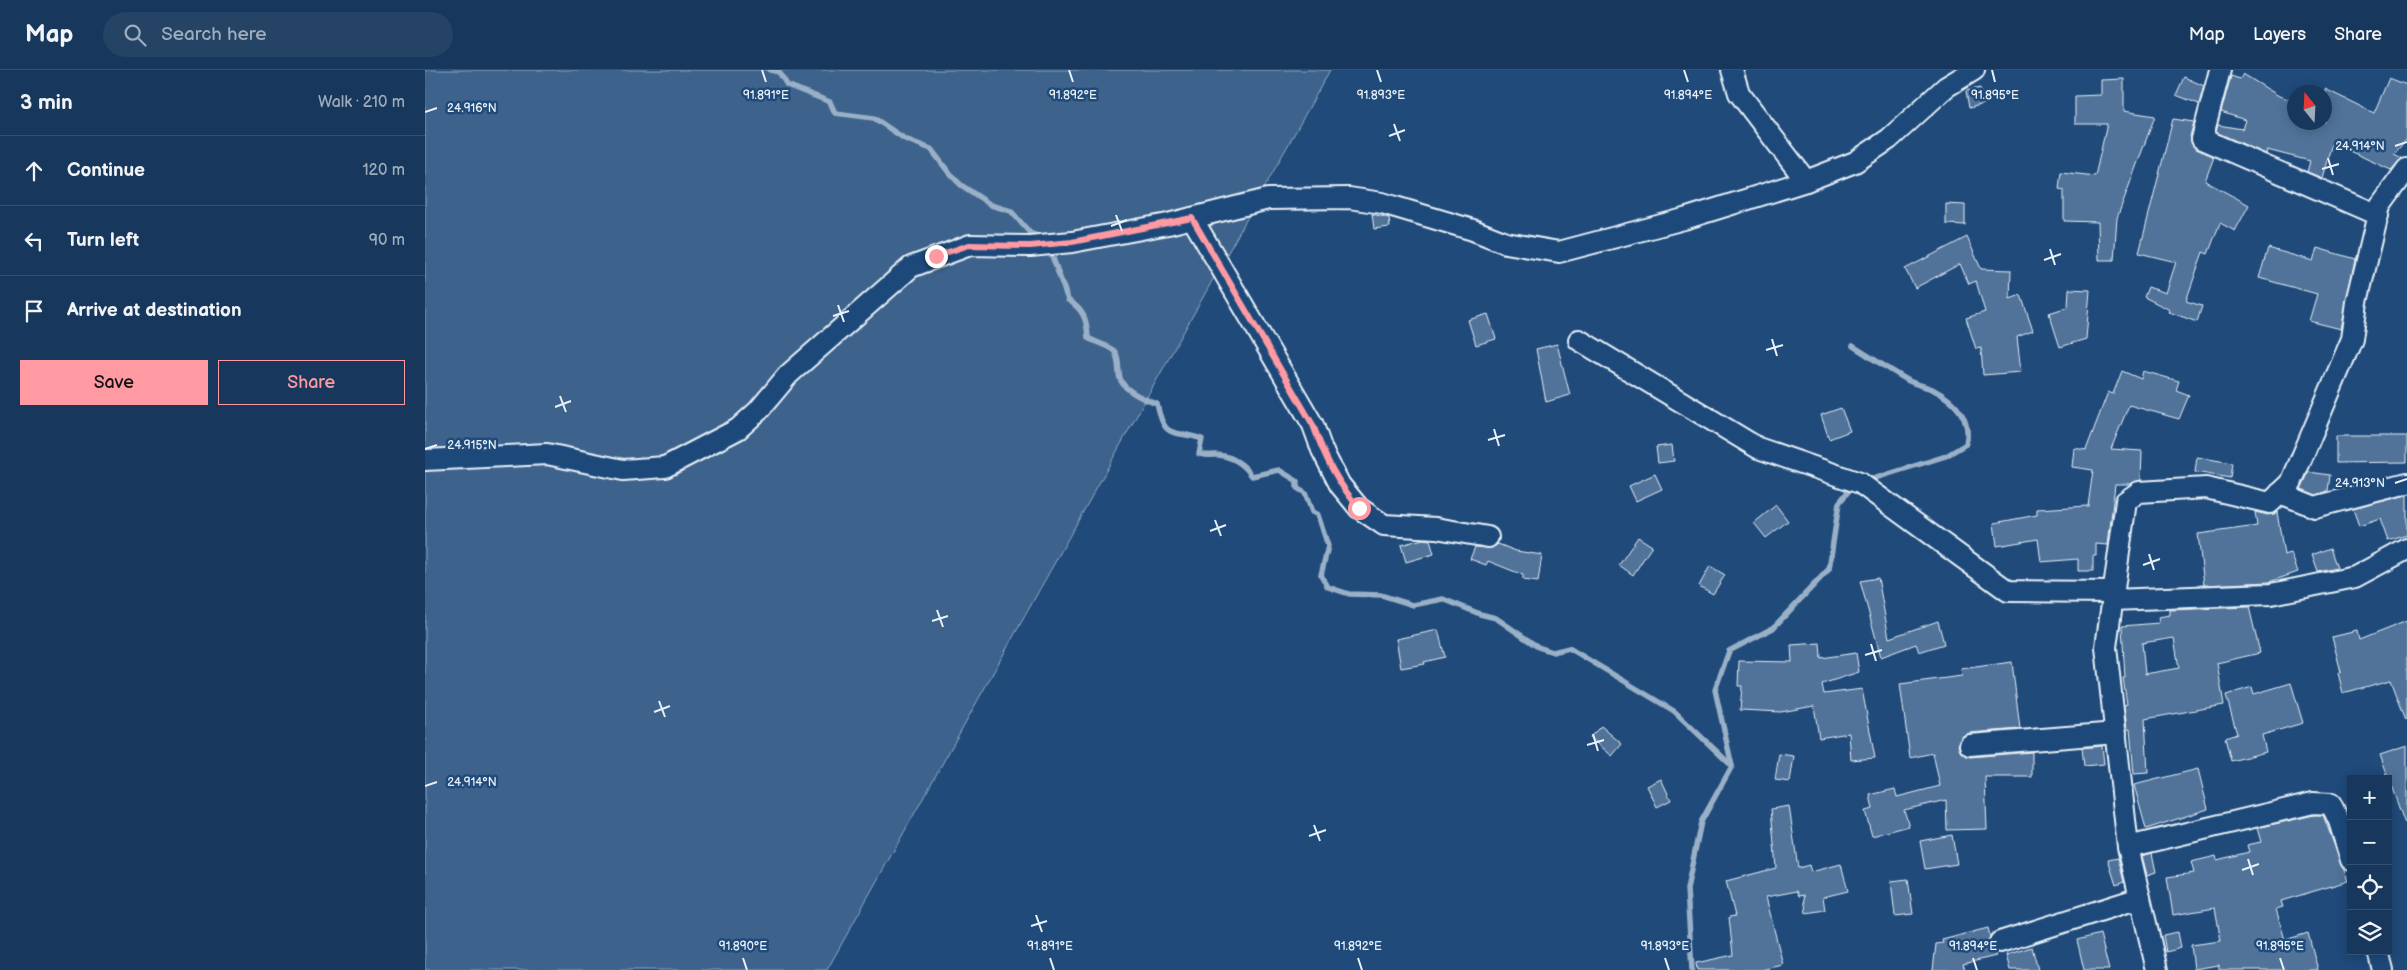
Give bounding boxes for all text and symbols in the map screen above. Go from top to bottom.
search box [103,12,453,57]
text: Map [25,20,73,49]
icon: search [121,21,149,49]
text: Search here [161,23,267,46]
text: Map [2189,24,2225,45]
text: Layers [2253,24,2306,45]
text: Share [2334,24,2382,45]
north arrow [2287,85,2332,130]
text: 91.891°E [743,88,789,103]
text: 91.892°E [1049,88,1097,103]
text: 91.893°E [1357,88,1405,103]
text: 91.894°E [1664,88,1712,103]
text: 91.895°E [1971,88,2019,103]
text: 3 min [20,90,73,115]
text: Walk · 210 m [318,93,405,112]
text: 24.916°N [447,101,497,116]
text: 24.914°N [2335,139,2385,154]
icon: ahead [20,157,48,185]
text: Continue [67,159,145,182]
text: 120 m [362,161,405,180]
icon: left [20,227,48,255]
text: Turn left [67,229,139,252]
text: 90 m [369,231,405,250]
route end [925,245,948,268]
icon: arrive [20,297,48,325]
text: Arrive at destination [67,299,242,322]
button: Save [20,360,208,405]
button: Share [218,360,405,405]
text: 24.915°N [447,438,497,453]
text: 24.913°N [2335,476,2385,491]
route start [1348,497,1371,520]
text: 24.914°N [447,775,497,790]
map controls [2347,775,2392,955]
button: + [2347,775,2392,820]
button: − [2347,820,2392,865]
button: locate [2347,865,2392,910]
button: layers [2347,910,2392,955]
text: 91.890°E [719,939,767,954]
text: 91.891°E [1027,939,1073,954]
text: 91.892°E [1334,939,1382,954]
text: 91.893°E [1641,939,1689,954]
text: 91.894°E [1949,939,1997,954]
text: 91.895°E [2256,939,2304,954]

